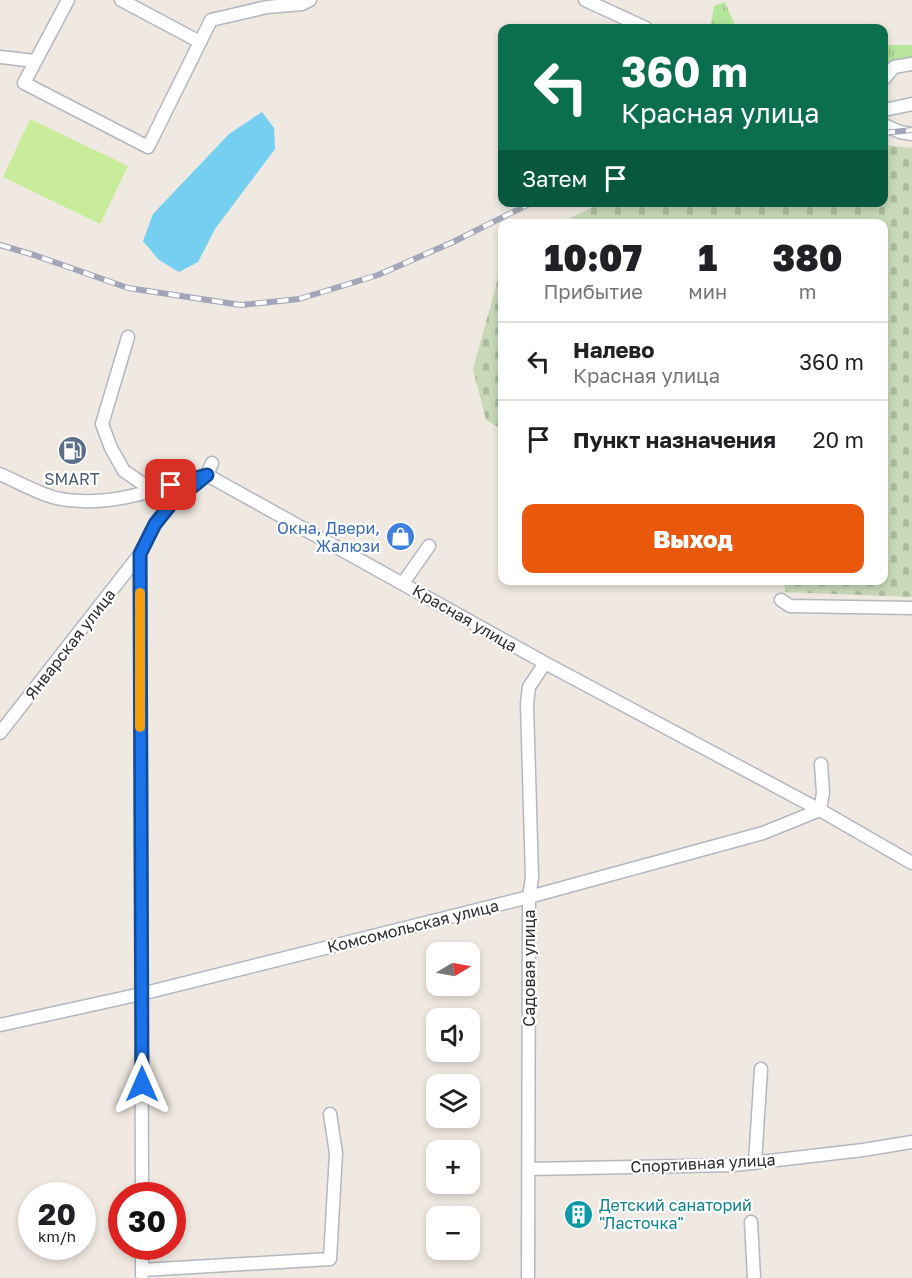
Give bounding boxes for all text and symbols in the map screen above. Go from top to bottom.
text: 360 m [621,46,748,96]
icon: left [522,48,600,126]
text: Красная улица [621,97,819,129]
icon: arrive [599,162,632,195]
text: Затем [522,165,587,192]
text: 10:07 [544,236,642,279]
text: 1 [698,236,717,279]
text: 380 [773,236,843,279]
text: Прибытие [543,279,643,303]
text: мин [688,279,727,303]
text: m [799,279,816,303]
text: Налево [573,336,655,363]
icon: left [522,345,555,378]
text: 360 m [799,348,864,375]
text: Красная улица [573,363,720,387]
icon: arrive [522,423,555,456]
text: Пункт назначения [573,426,776,453]
text: 20 m [813,426,864,453]
fuel station icon: SMART [56,435,88,467]
pin [145,459,196,510]
icon: arrive [154,468,187,501]
place label: SMART [44,469,100,489]
button: Выход [522,504,864,573]
place label: Окна, Двери, Жалюзи [277,518,380,556]
shop icon: Окна, Двери, Жалюзи [385,521,417,553]
street label: Красная улица [409,580,521,656]
street label: Январская улица [20,584,120,704]
street label: Комсомольская улица [325,895,501,957]
street label: Садовая улица [519,909,539,1027]
north arrow [426,942,480,996]
map controls [426,942,480,1260]
button: sound [426,1008,480,1062]
position arrow [110,1052,174,1116]
button: layers [426,1074,480,1128]
button: + [426,1140,480,1194]
street label: Спортивная улица [630,1149,776,1177]
speed limit sign: 30 [108,1182,186,1260]
place label: Детский санаторий "Ласточка" [599,1195,752,1233]
text: 20 [38,1196,76,1232]
building icon: Детский санаторий "Ласточка" [562,1198,594,1230]
button: − [426,1206,480,1260]
text: km/h [38,1227,76,1245]

